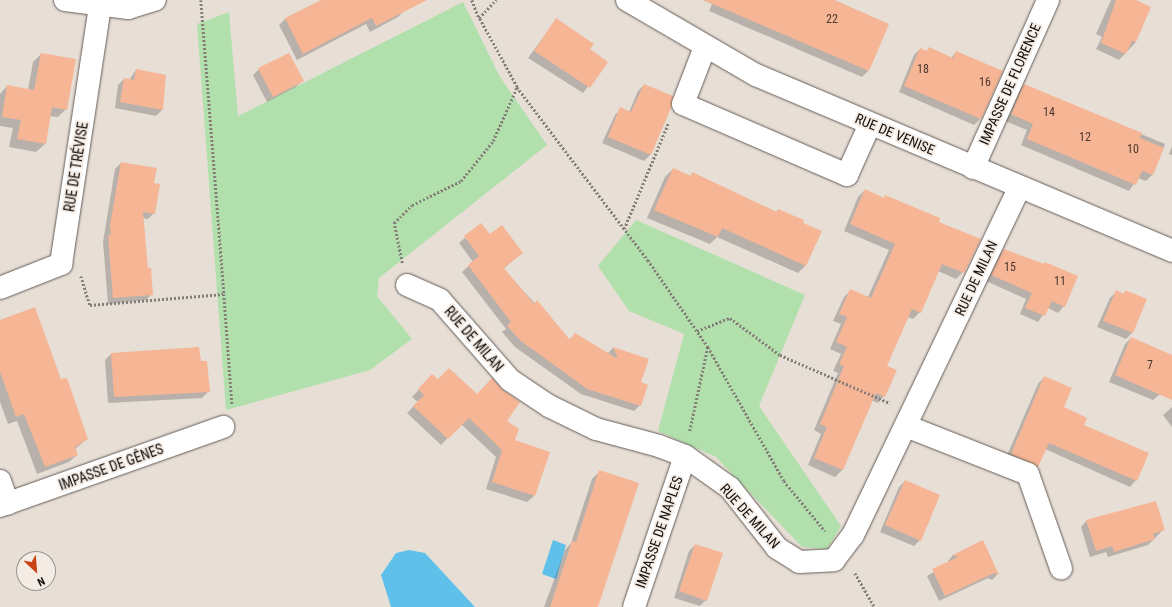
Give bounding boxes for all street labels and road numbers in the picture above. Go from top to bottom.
street label: IMPASSE DE FLORENCE [976,21,1044,147]
street label: RUE DE VENISE [853,110,937,158]
street label: RUE DE TRÉVISE [61,121,91,213]
street label: RUE DE MILAN [951,238,1001,318]
street label: RUE DE MILAN [441,303,507,375]
street label: IMPASSE DE GÊNES [56,440,166,494]
street label: IMPASSE DE NAPLES [632,474,686,590]
street label: RUE DE MILAN [717,480,783,552]

